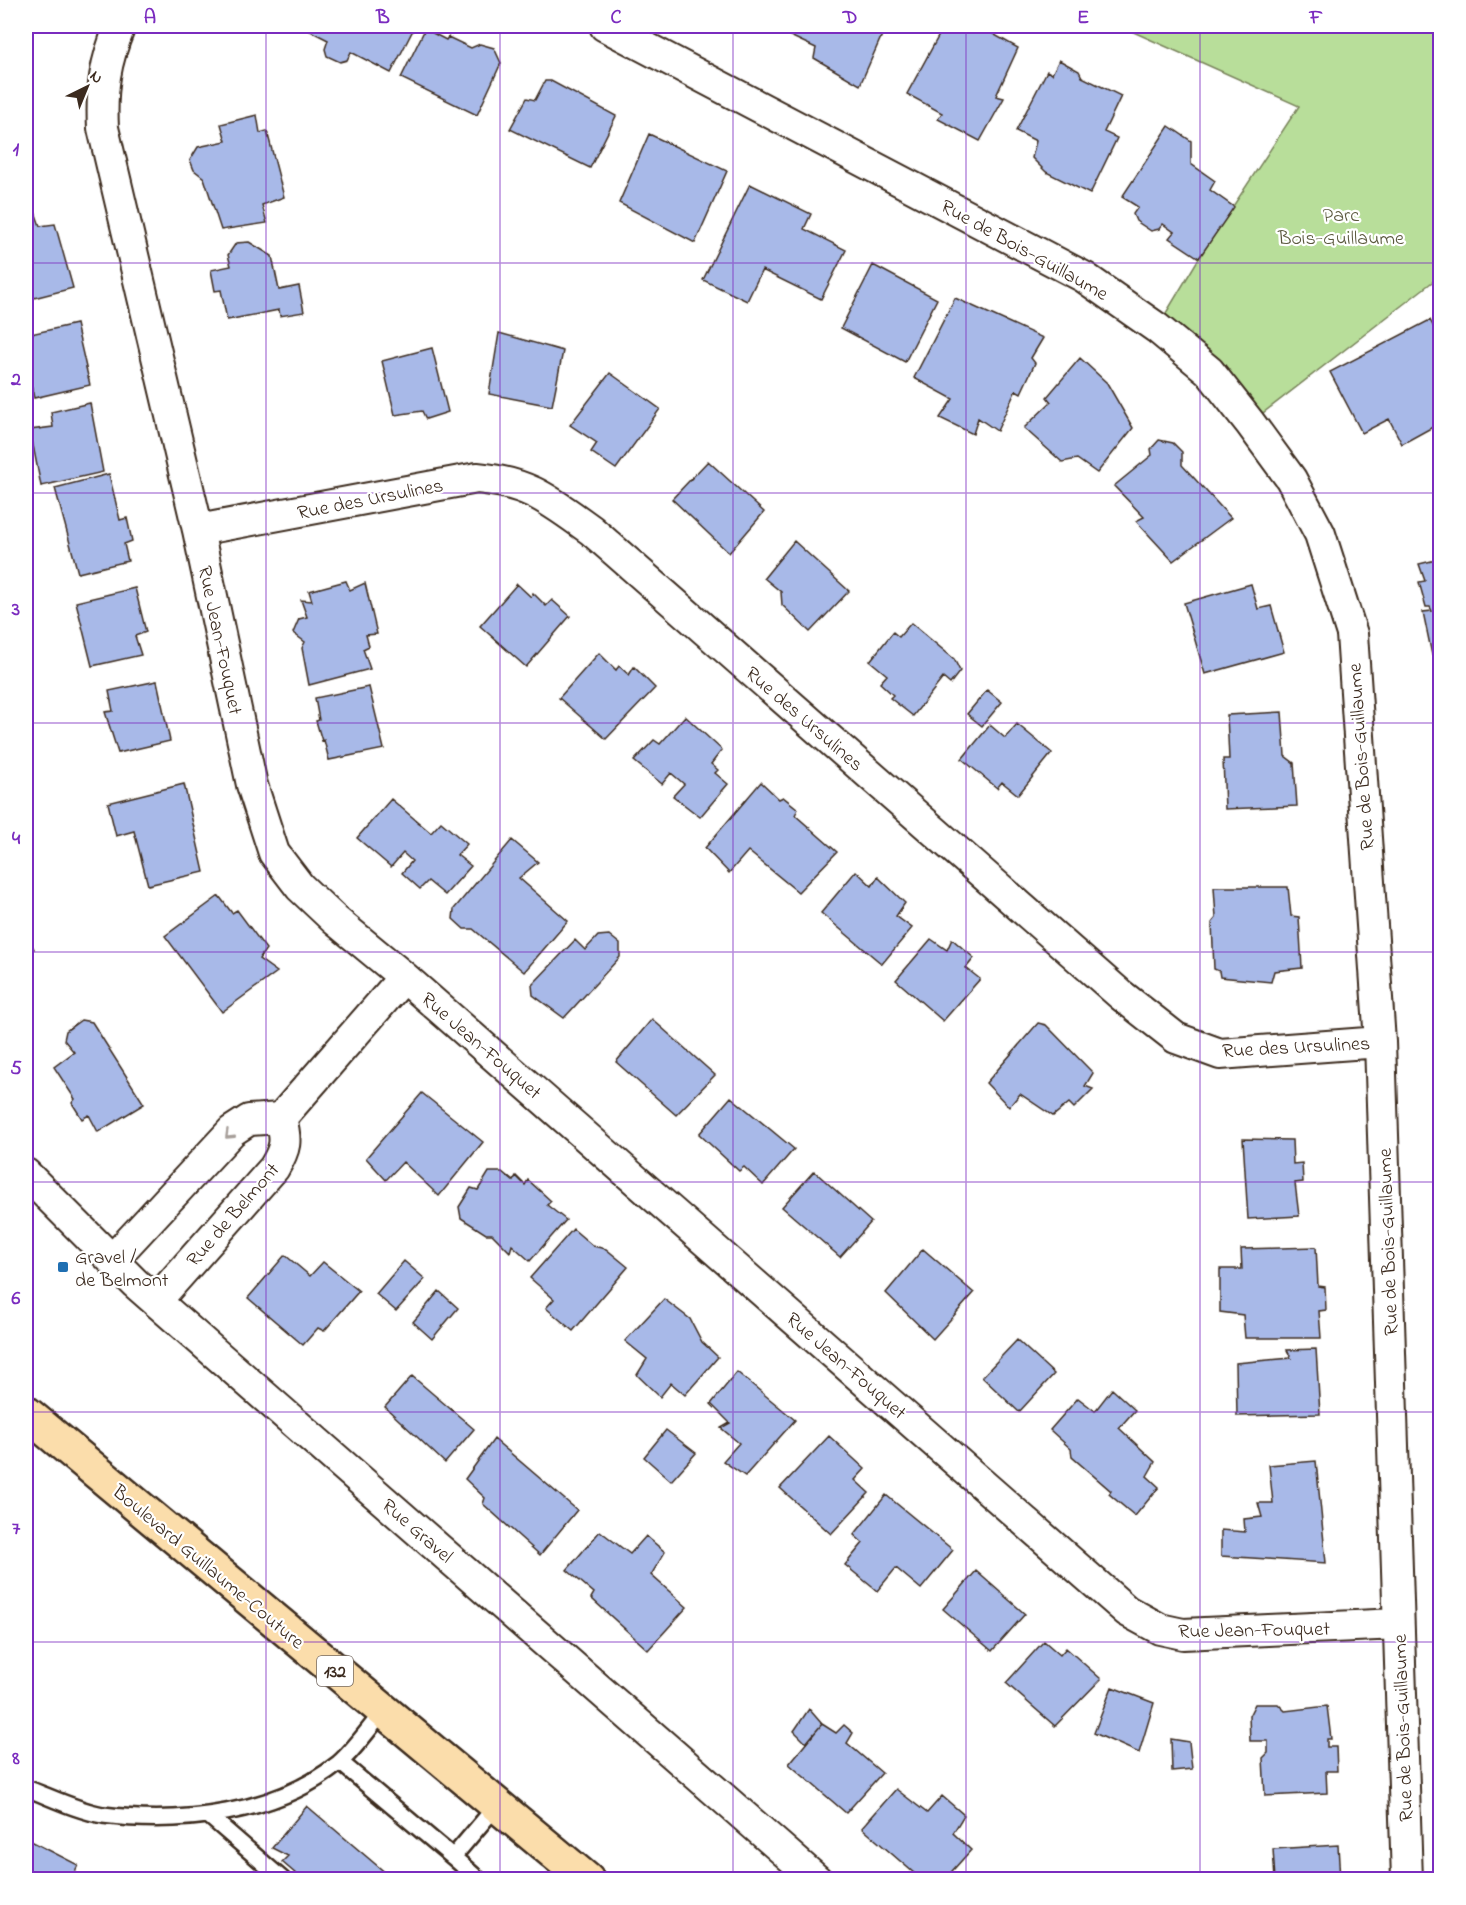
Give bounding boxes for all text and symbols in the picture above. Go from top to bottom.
text: A [144,4,156,33]
text: B [375,4,390,33]
text: C [611,4,622,33]
text: D [842,4,857,33]
text: E [1077,4,1089,33]
text: F [1309,4,1323,33]
north arrow [57,57,117,117]
text: N [84,65,108,90]
text: 1 [13,136,20,165]
street label: Rue de Bois-Guillaume [935,193,1113,309]
park label: Parc Bois-Guillaume [1277,202,1404,254]
text: 2 [10,366,21,395]
street label: Rue des Ursulines [295,472,446,529]
street label: Rue Jean-Fouquet [189,563,249,718]
text: 3 [11,596,20,625]
street label: Rue des Ursulines [738,660,869,779]
street label: Rue de Bois-Guillaume [1341,662,1384,851]
text: 4 [12,825,21,854]
street label: Rue Jean-Fouquet [414,986,547,1108]
street label: Rue des Ursulines [1221,1030,1371,1067]
text: 5 [10,1055,22,1084]
one-way arrow [225,1128,235,1139]
street label: Rue de Bois-Guillaume [1372,1148,1407,1336]
street label: Rue de Belmont [180,1157,288,1274]
place label: Gravel / de Belmont [75,1244,169,1296]
marker: Gravel / de Belmont [56,1260,70,1274]
text: 6 [12,1285,21,1314]
street label: Rue Jean-Fouquet [779,1306,912,1428]
street label: Boulevard Guillaume-Couture [104,1478,310,1657]
street label: Rue Gravel [374,1493,459,1571]
text: 7 [12,1515,21,1544]
street label: Rue Jean-Fouquet [1178,1616,1330,1647]
street label: Rue de Bois-Guillaume [1387,1634,1422,1822]
road number: 132 [317,1656,353,1686]
text: 8 [11,1745,20,1774]

